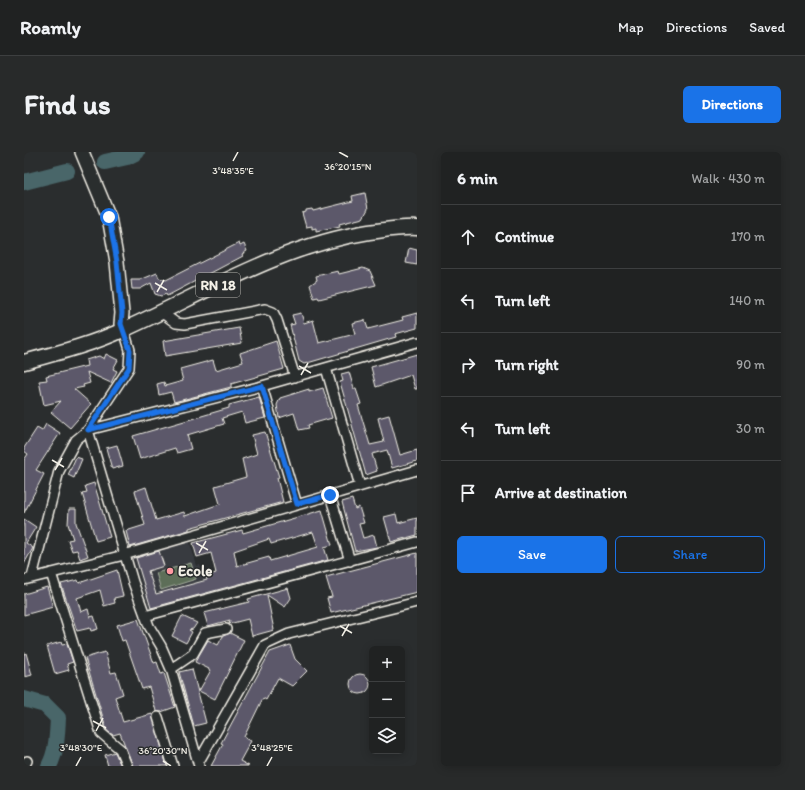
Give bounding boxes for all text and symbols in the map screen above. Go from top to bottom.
text: Roamly [20,16,81,39]
text: Map [618,19,644,36]
text: Directions [666,19,727,36]
text: Saved [749,19,785,36]
button: Directions [683,86,781,123]
text: Find us [24,87,111,121]
text: 36°20'15"N [324,160,372,173]
text: 3°48'35"E [212,164,254,177]
text: 6 min [457,168,498,188]
text: Walk · 430 m [692,171,765,186]
route start [100,208,118,226]
icon: ahead [457,226,479,248]
text: Continue [495,228,554,246]
text: 170 m [731,229,765,244]
road number: RN 18 [196,273,240,297]
icon: left [457,290,479,312]
text: Turn left [495,292,550,310]
text: 140 m [729,293,765,308]
icon: right [457,354,479,376]
text: Turn right [495,356,559,374]
text: 90 m [736,357,765,372]
icon: left [457,418,479,440]
text: Turn left [495,420,550,438]
text: 30 m [736,421,765,436]
icon: arrive [457,482,479,504]
text: Arrive at destination [495,484,627,502]
route end [321,486,339,504]
button: Save [457,536,607,573]
button: Share [615,536,765,573]
place label: Ecole [178,562,212,580]
marker: Ecole [165,566,175,576]
map controls [369,646,405,754]
button: + [369,646,405,682]
button: − [369,682,405,718]
button: layers [369,718,405,754]
text: 3°48'30"E [60,741,103,754]
text: 3°48'25"E [251,741,293,754]
text: 36°20'30"N [139,744,188,757]

